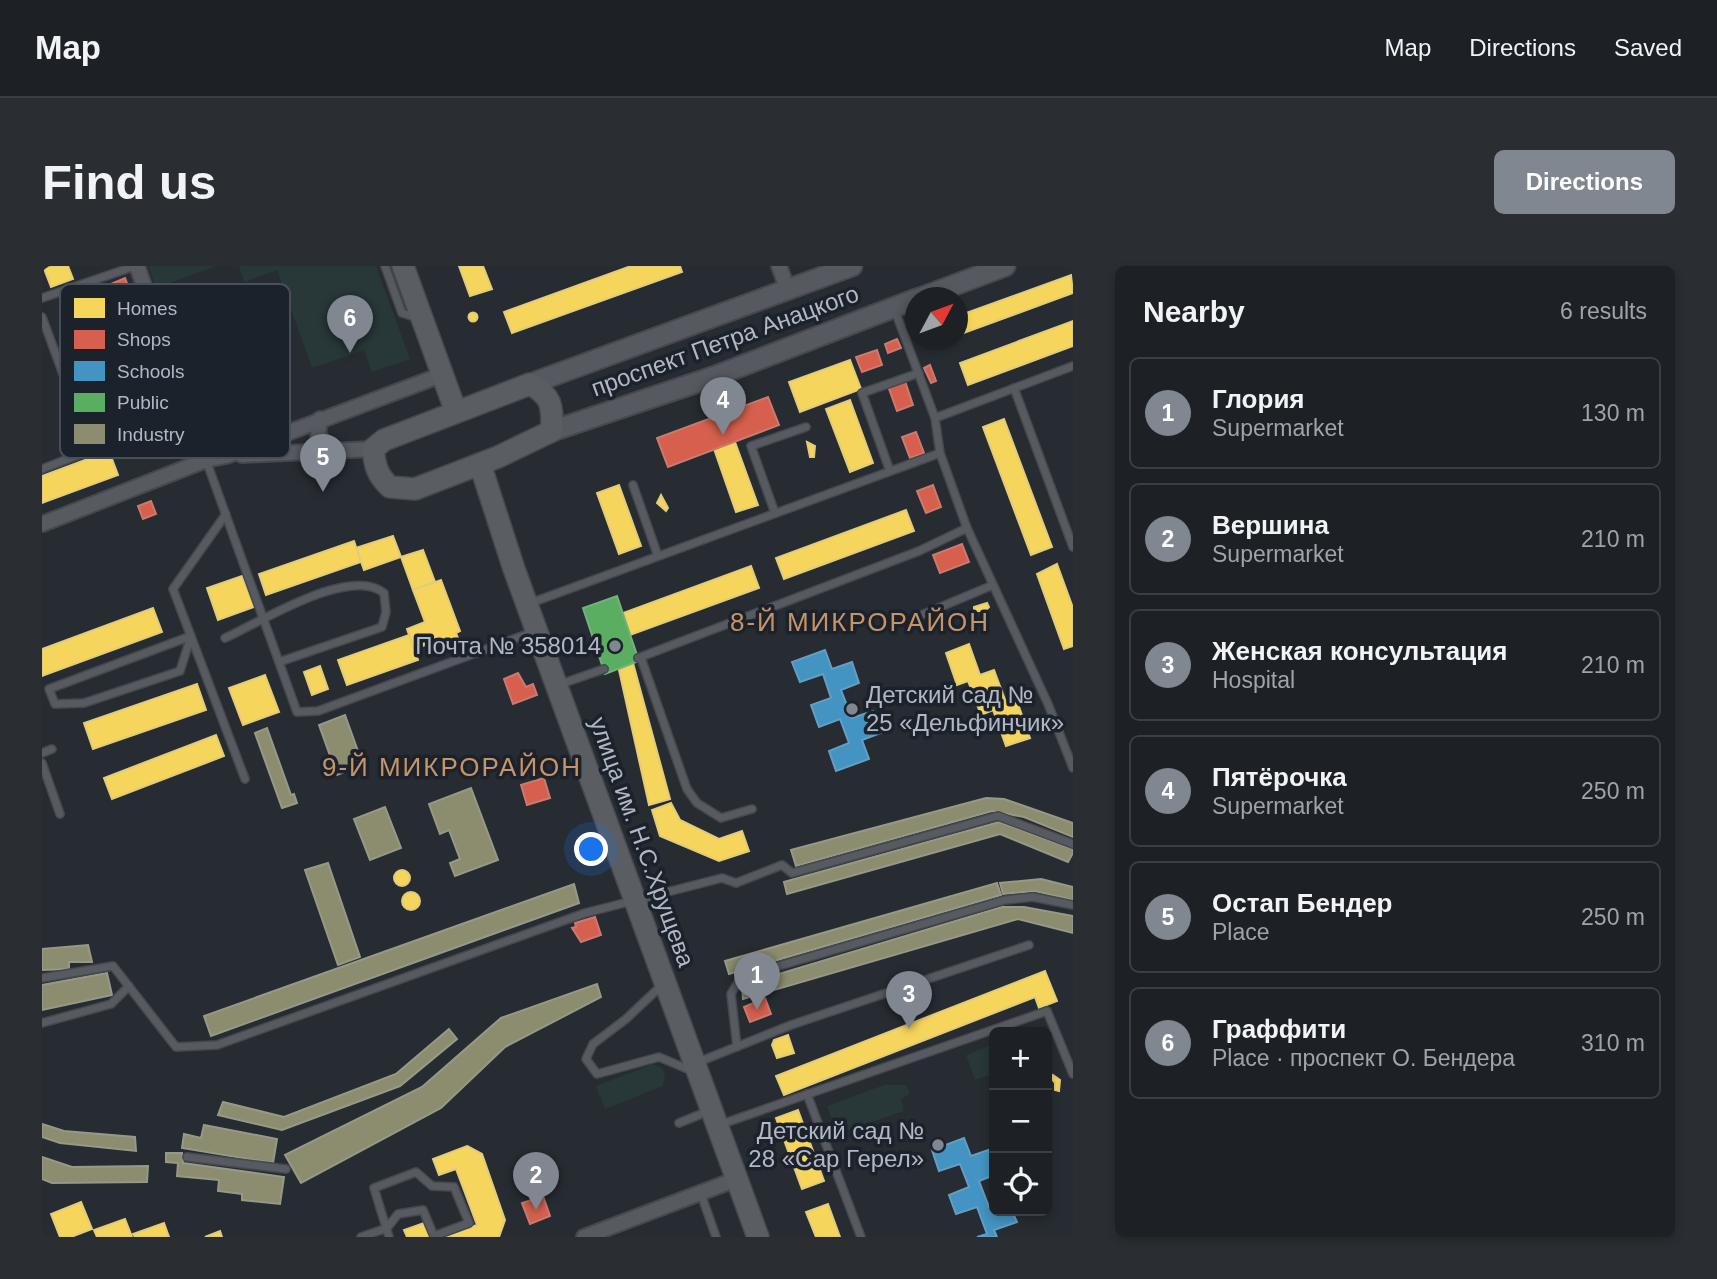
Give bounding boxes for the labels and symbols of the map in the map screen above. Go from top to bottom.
street label: проспект Петра Анацкого [587,280,862,402]
legend [60,284,290,458]
north arrow [905,287,968,350]
pin: 6 [327,295,373,353]
text: Homes [117,298,177,319]
text: Shops [117,329,171,350]
text: Schools [117,361,185,382]
pin: 4 [700,377,746,435]
text: Public [117,392,169,413]
text: Industry [117,424,185,445]
pin: 5 [300,434,346,492]
district label: 8-Й МИКРОРАЙОН [730,607,990,637]
place label: Почта № 358014 [415,632,601,659]
marker: Почта № 358014 [607,638,623,654]
place label: Детский сад № 25 «Дельфинчик» [866,681,1064,736]
marker: Детский сад № 25 «Дельфинчик» [844,701,860,717]
street label: улица им. Н.С.Хрущева [585,713,700,971]
district label: 9-Й МИКРОРАЙОН [322,752,582,782]
your location [574,832,608,866]
pin: 1 [734,952,780,1010]
pin: 3 [886,971,932,1029]
place label: Детский сад № 28 «Сар Герел» [748,1117,924,1172]
marker: Детский сад № 28 «Сар Герел» [930,1137,946,1153]
pin: 2 [513,1152,559,1210]

